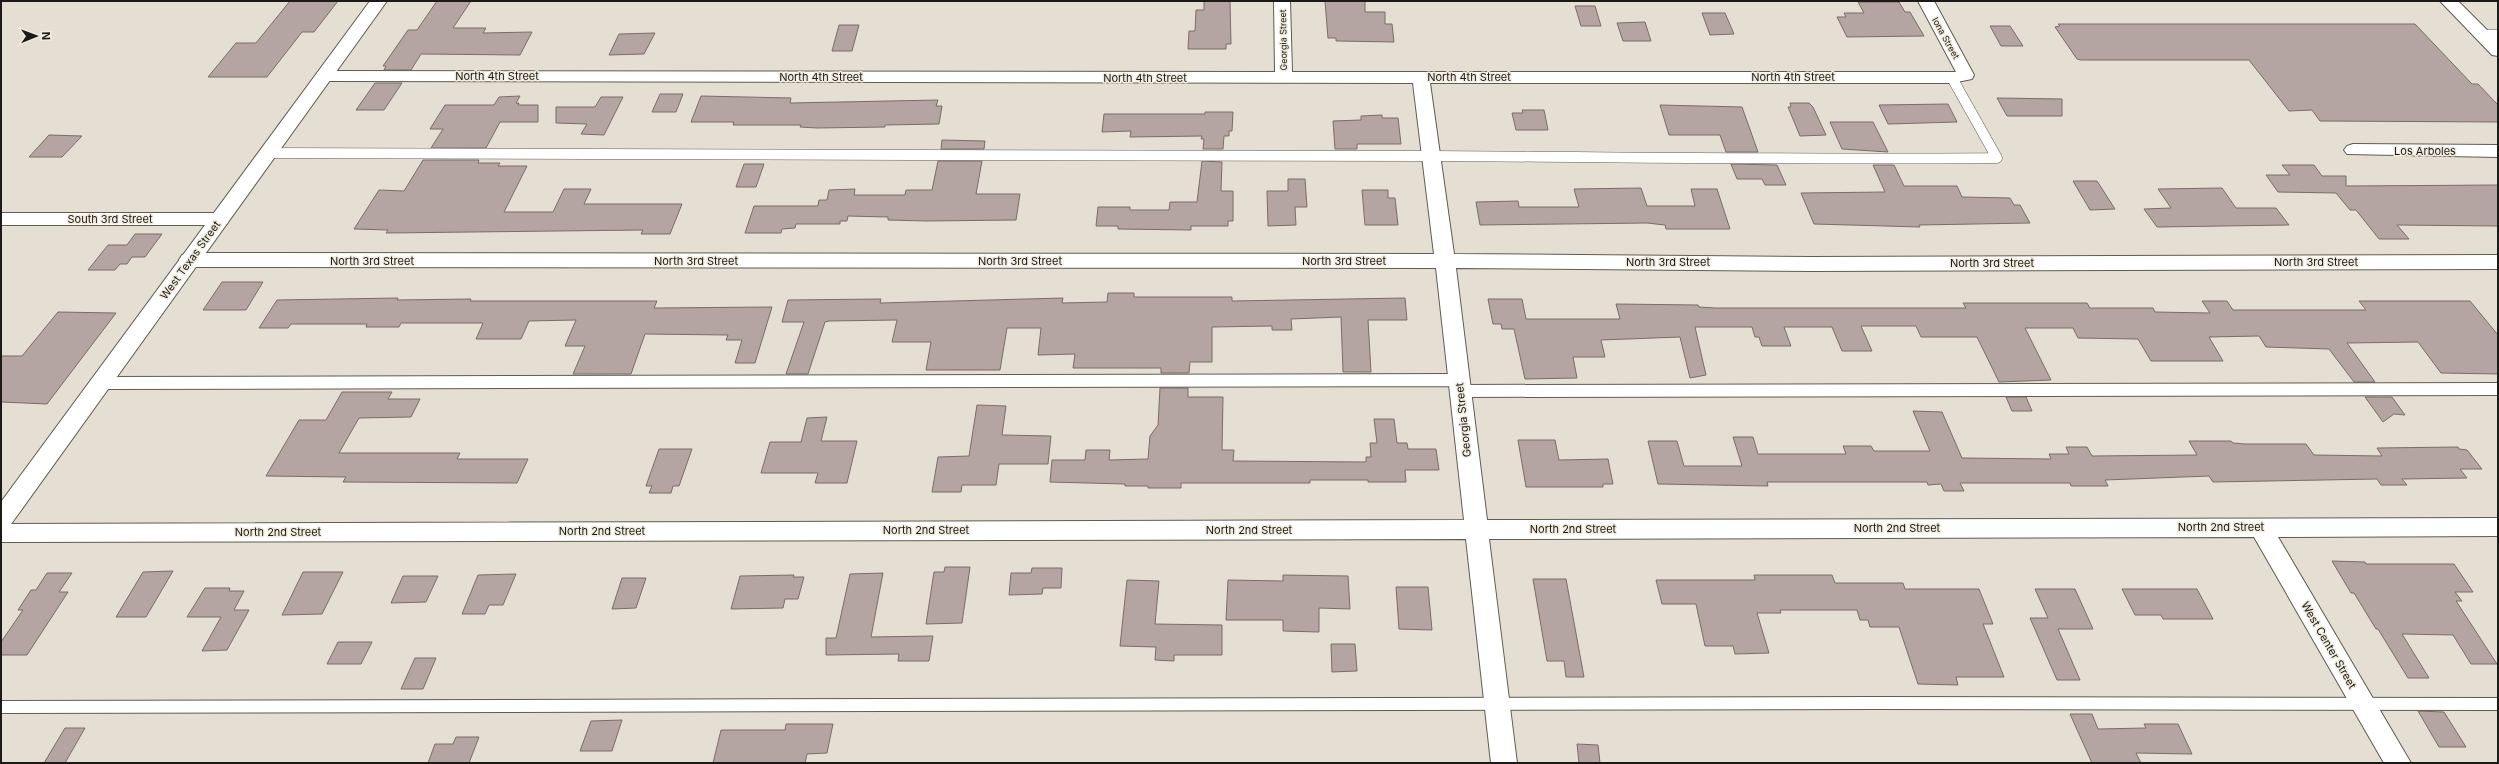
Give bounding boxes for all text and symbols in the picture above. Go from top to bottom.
street label: Georgia Street [1277,9,1289,71]
street label: Iona Street [1930,15,1962,61]
north arrow [16,16,56,56]
text: N [39,32,53,40]
street label: North 4th Street [455,69,539,83]
street label: North 4th Street [779,70,863,84]
street label: North 4th Street [1427,70,1511,84]
street label: North 4th Street [1751,70,1835,84]
street label: North 4th Street [1103,71,1187,85]
street label: Los Arboles [2394,144,2456,158]
street label: South 3rd Street [68,212,153,226]
street label: West Texas Street [157,218,223,302]
street label: North 3rd Street [330,254,414,268]
street label: North 3rd Street [654,254,738,268]
street label: North 3rd Street [978,254,1062,268]
street label: North 3rd Street [1302,254,1386,268]
street label: North 3rd Street [1626,255,1710,269]
street label: North 3rd Street [2274,255,2358,269]
street label: North 3rd Street [1950,256,2034,270]
street label: Georgia Street [1452,382,1474,458]
street label: North 2nd Street [2178,520,2265,534]
street label: North 2nd Street [1854,521,1941,535]
street label: North 2nd Street [1530,522,1617,536]
street label: North 2nd Street [883,523,970,537]
street label: North 2nd Street [1206,523,1293,537]
street label: North 2nd Street [559,524,646,538]
street label: North 2nd Street [235,525,322,539]
street label: West Center Street [2298,599,2360,691]

